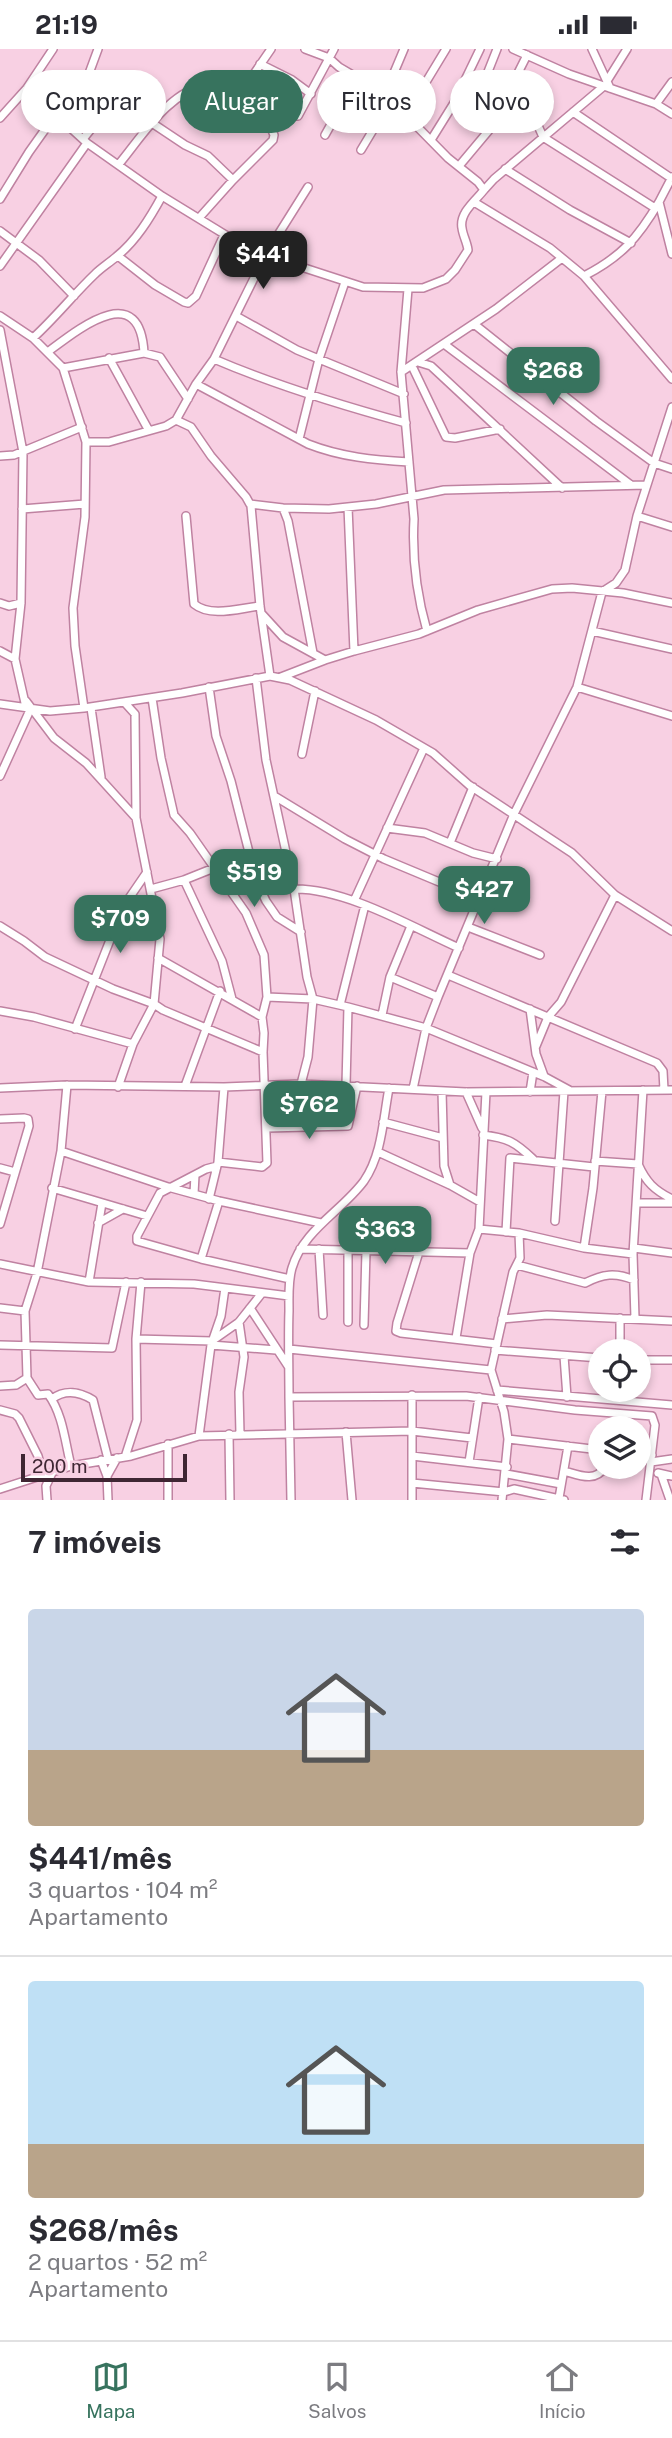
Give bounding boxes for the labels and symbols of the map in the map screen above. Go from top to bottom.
pin: $441 [222,231,304,291]
pin: $268 [512,347,594,407]
pin: $519 [213,849,295,909]
pin: $427 [443,867,525,926]
pin: $709 [79,895,161,955]
pin: $762 [268,1081,350,1141]
pin: $363 [344,1207,426,1266]
scale bar [21,1451,187,1483]

